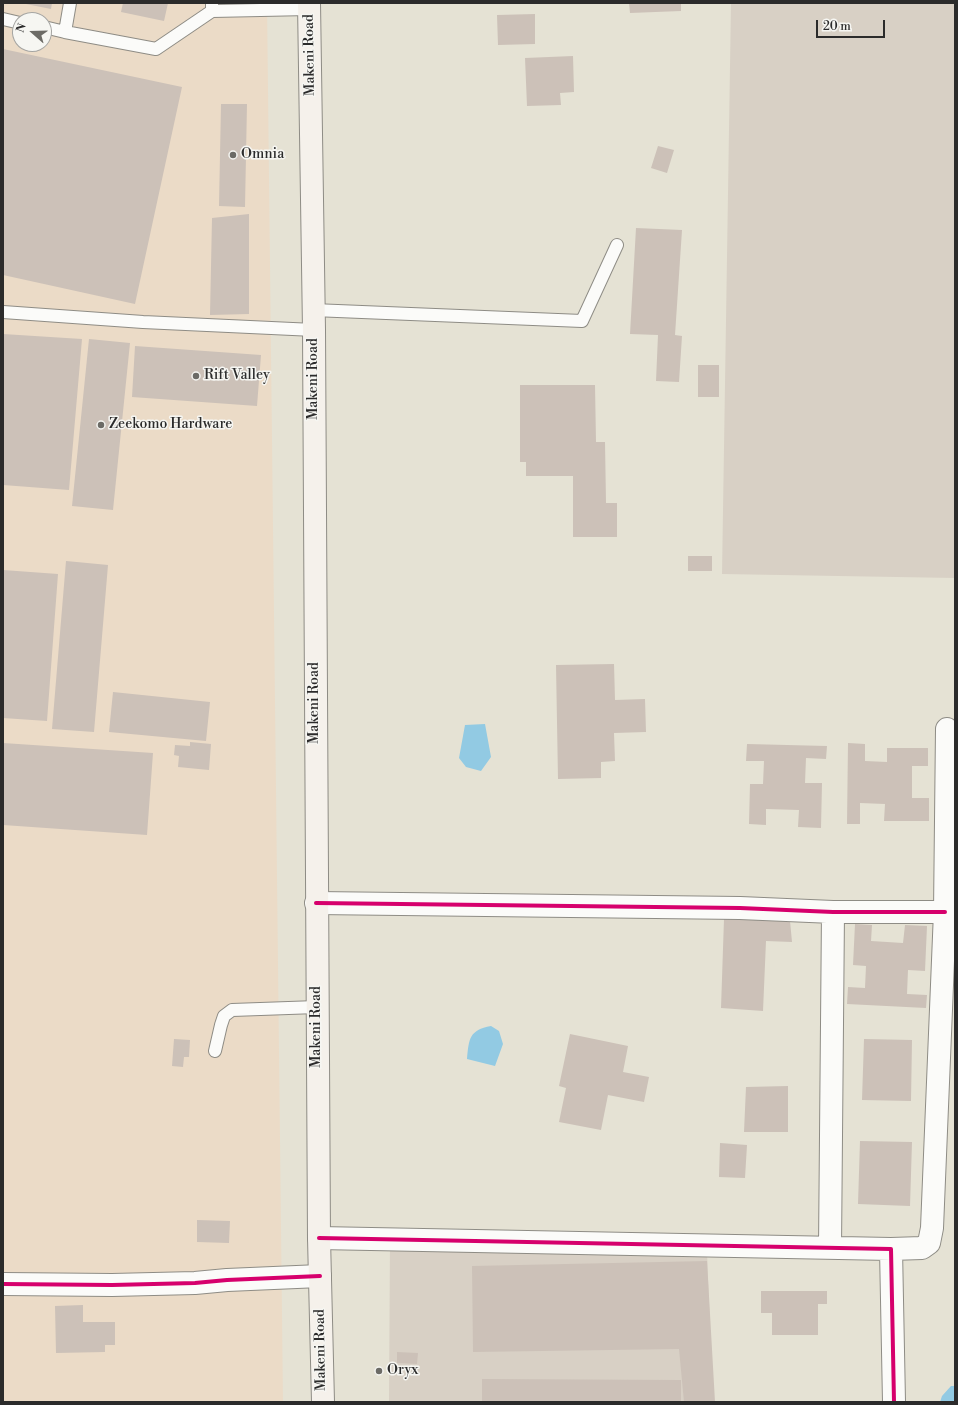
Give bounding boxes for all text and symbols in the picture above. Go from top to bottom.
north arrow [12,12,52,52]
scale bar [818,12,887,38]
street label: Makeni Road [301,14,319,96]
text: 20 m [823,19,851,34]
text: N [14,22,30,35]
place label: Omnia [241,147,284,163]
marker: Omnia [228,150,238,160]
street label: Makeni Road [306,338,322,420]
place label: Rift Valley [204,368,270,384]
marker: Rift Valley [191,371,201,381]
place label: Zeekomo Hardware [109,417,232,433]
marker: Zeekomo Hardware [96,420,106,430]
street label: Makeni Road [307,662,323,744]
street label: Makeni Road [309,986,325,1068]
street label: Makeni Road [312,1309,330,1391]
place label: Oryx [387,1363,418,1379]
marker: Oryx [374,1366,384,1376]

